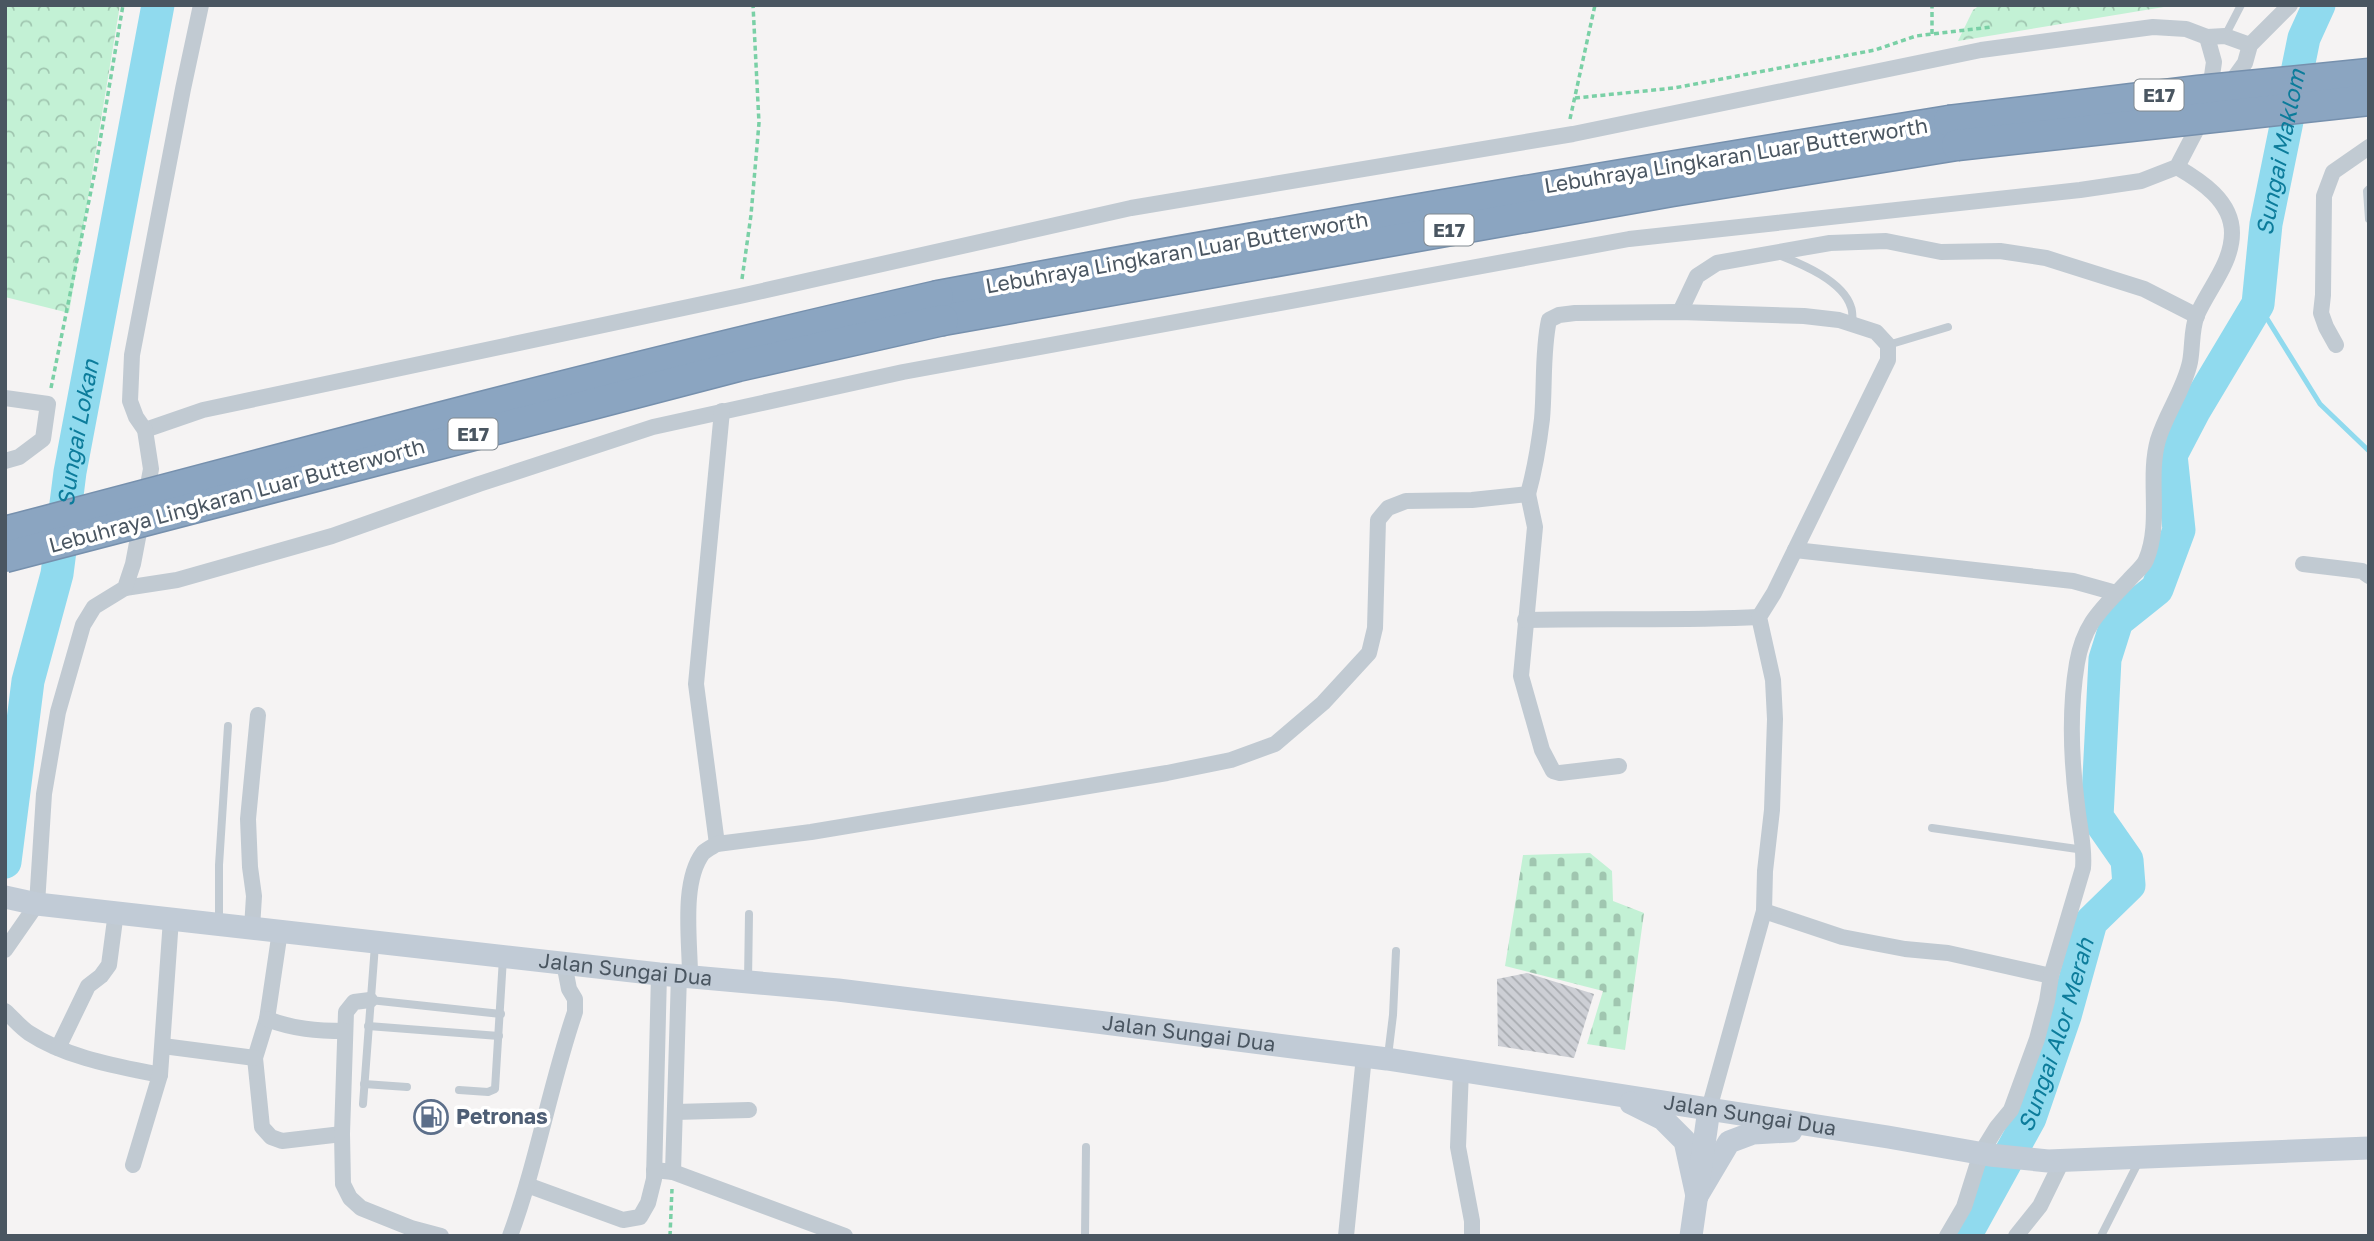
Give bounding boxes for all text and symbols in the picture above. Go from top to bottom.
water label: Sungai Maklom [2250,65,2311,237]
road number: E17 [2134,80,2184,110]
street label: Lebuhraya Lingkaran Luar Butterworth [1542,112,1930,198]
street label: Lebuhraya Lingkaran Luar Butterworth [983,206,1370,299]
road number: E17 [1424,214,1474,246]
water label: Sungai Lokan [51,356,104,508]
road number: E17 [448,418,498,449]
street label: Lebuhraya Lingkaran Luar Butterworth [46,432,428,558]
water label: Sungai Alor Merah [2010,934,2099,1136]
street label: Jalan Sungai Dua [538,947,714,991]
street label: Jalan Sungai Dua [1101,1009,1277,1057]
street label: Jalan Sungai Dua [1662,1088,1838,1141]
fuel station icon: Petronas [412,1098,450,1136]
place label: Petronas [456,1103,548,1129]

